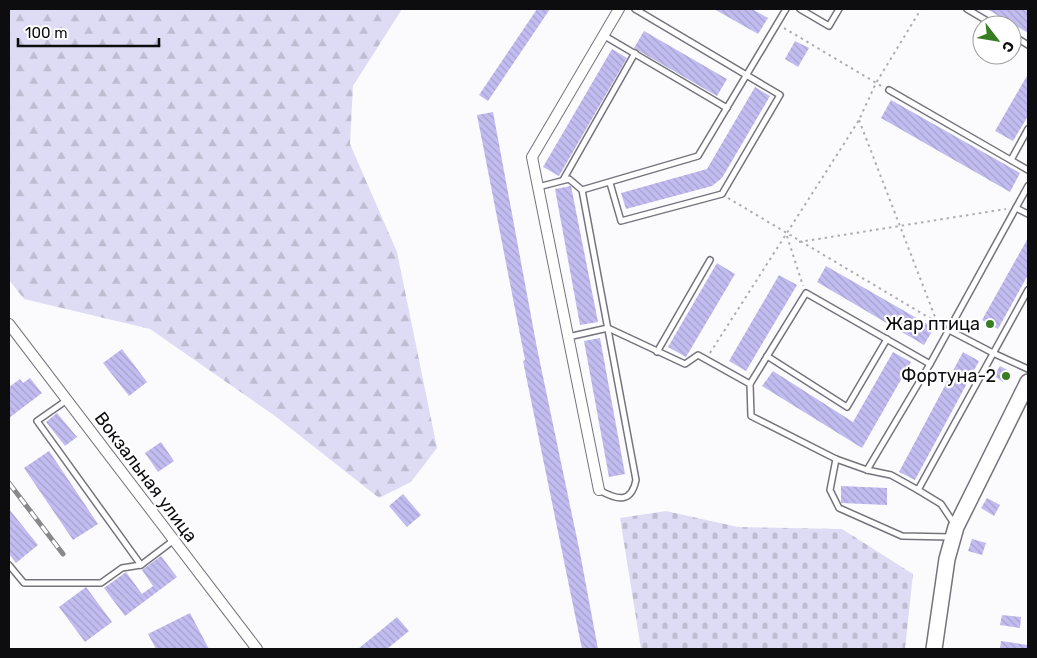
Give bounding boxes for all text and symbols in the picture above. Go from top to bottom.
scale bar [18,15,159,47]
north arrow [972,15,1022,65]
text: 100 m [25,24,67,42]
text: С [998,38,1018,55]
place label: Жар птица [885,313,980,335]
marker: Жар птица [984,318,996,330]
place label: Фортуна-2 [901,365,996,387]
marker: Фортуна-2 [1000,370,1012,382]
street label: Вокзальная улица [90,407,202,547]

